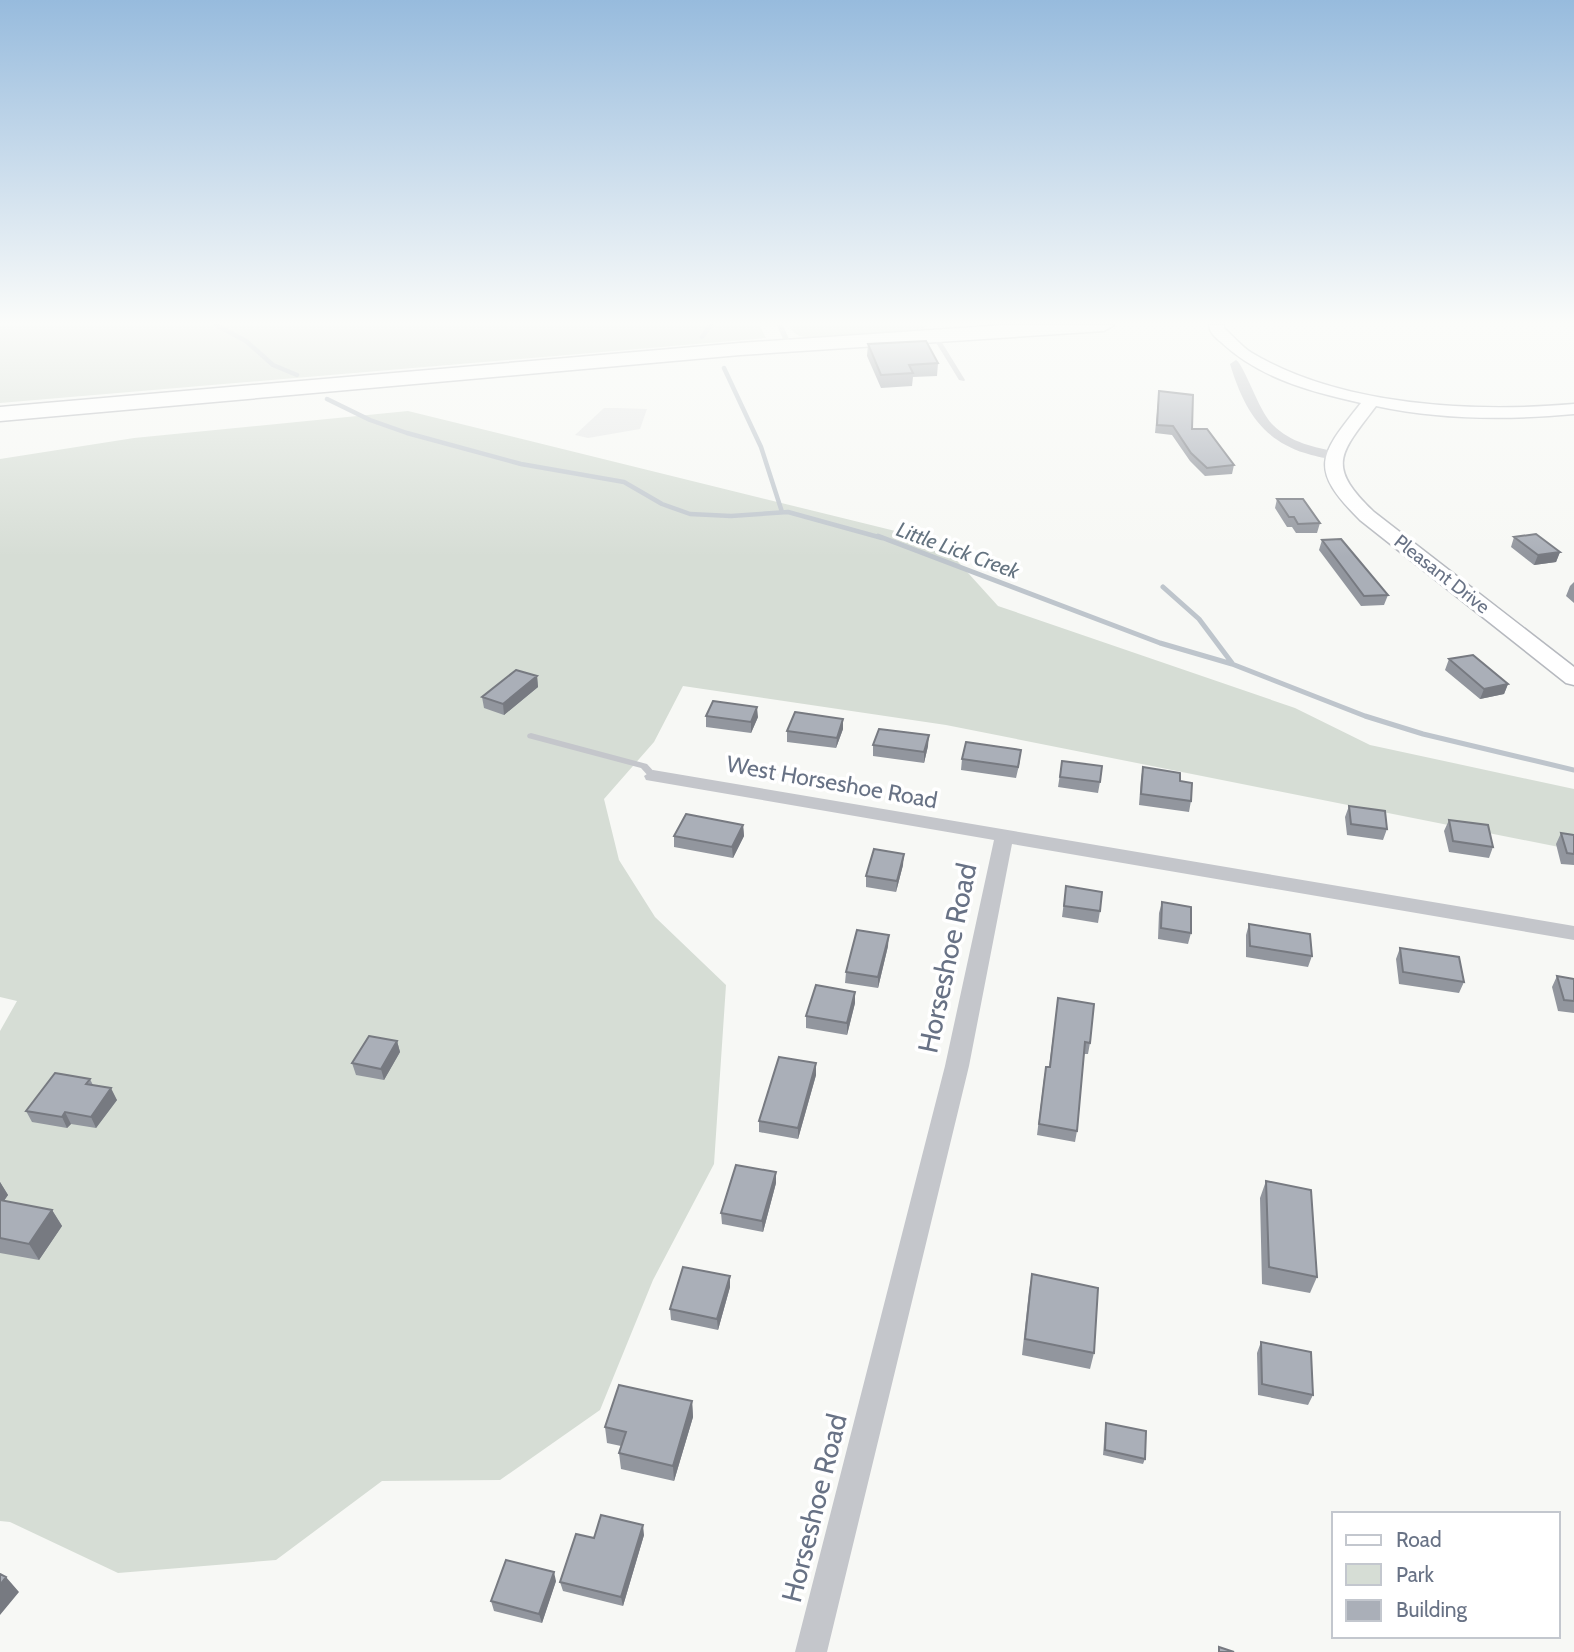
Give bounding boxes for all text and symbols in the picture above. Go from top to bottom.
water label: Little Lick Creek [893,516,1024,584]
street label: Pleasant Drive [1390,530,1495,619]
street label: West Horseshoe Road [724,750,940,814]
street label: Horseshoe Road [910,860,984,1056]
street label: Horseshoe Road [774,1410,854,1606]
legend [1332,1512,1560,1638]
text: Road [1396,1527,1442,1552]
text: Park [1396,1562,1434,1587]
text: Building [1396,1597,1468,1622]

